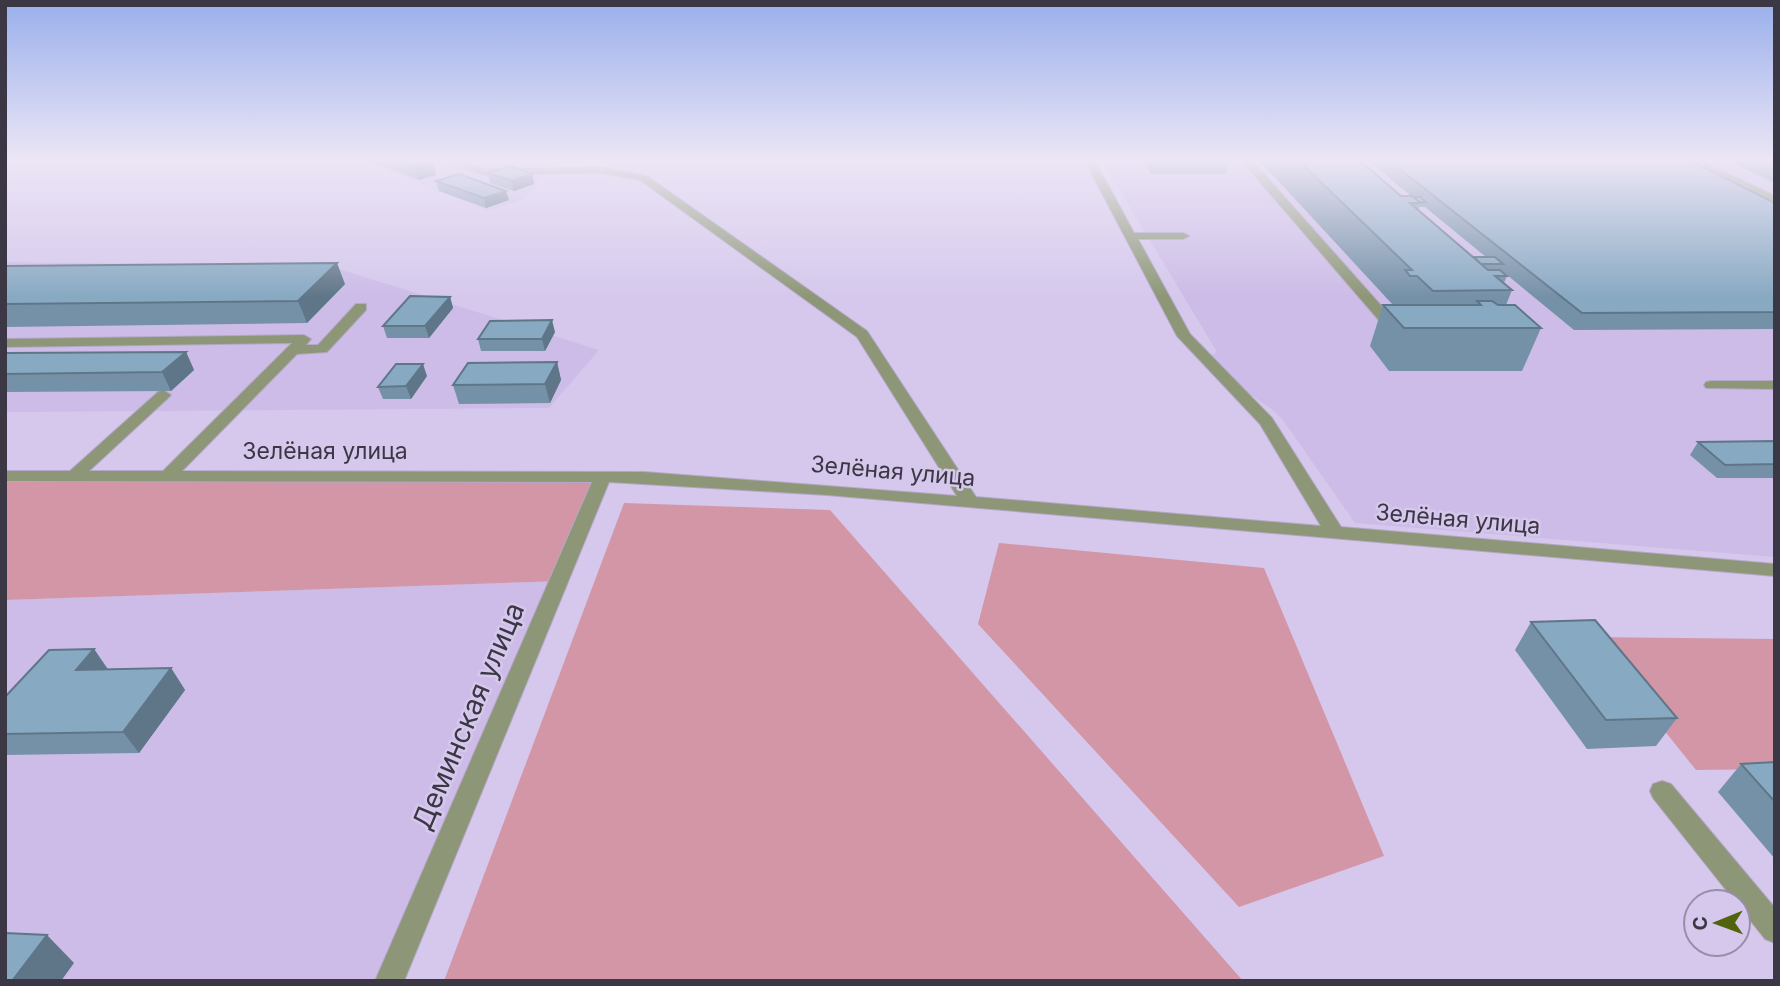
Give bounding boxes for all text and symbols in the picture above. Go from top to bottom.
street label: Зелёная улица [242,437,408,465]
street label: Зелёная улица [809,450,977,492]
street label: Зелёная улица [1374,498,1542,540]
street label: Деминская улица [405,597,531,835]
north arrow [1682,888,1752,958]
text: С [1689,916,1712,931]

